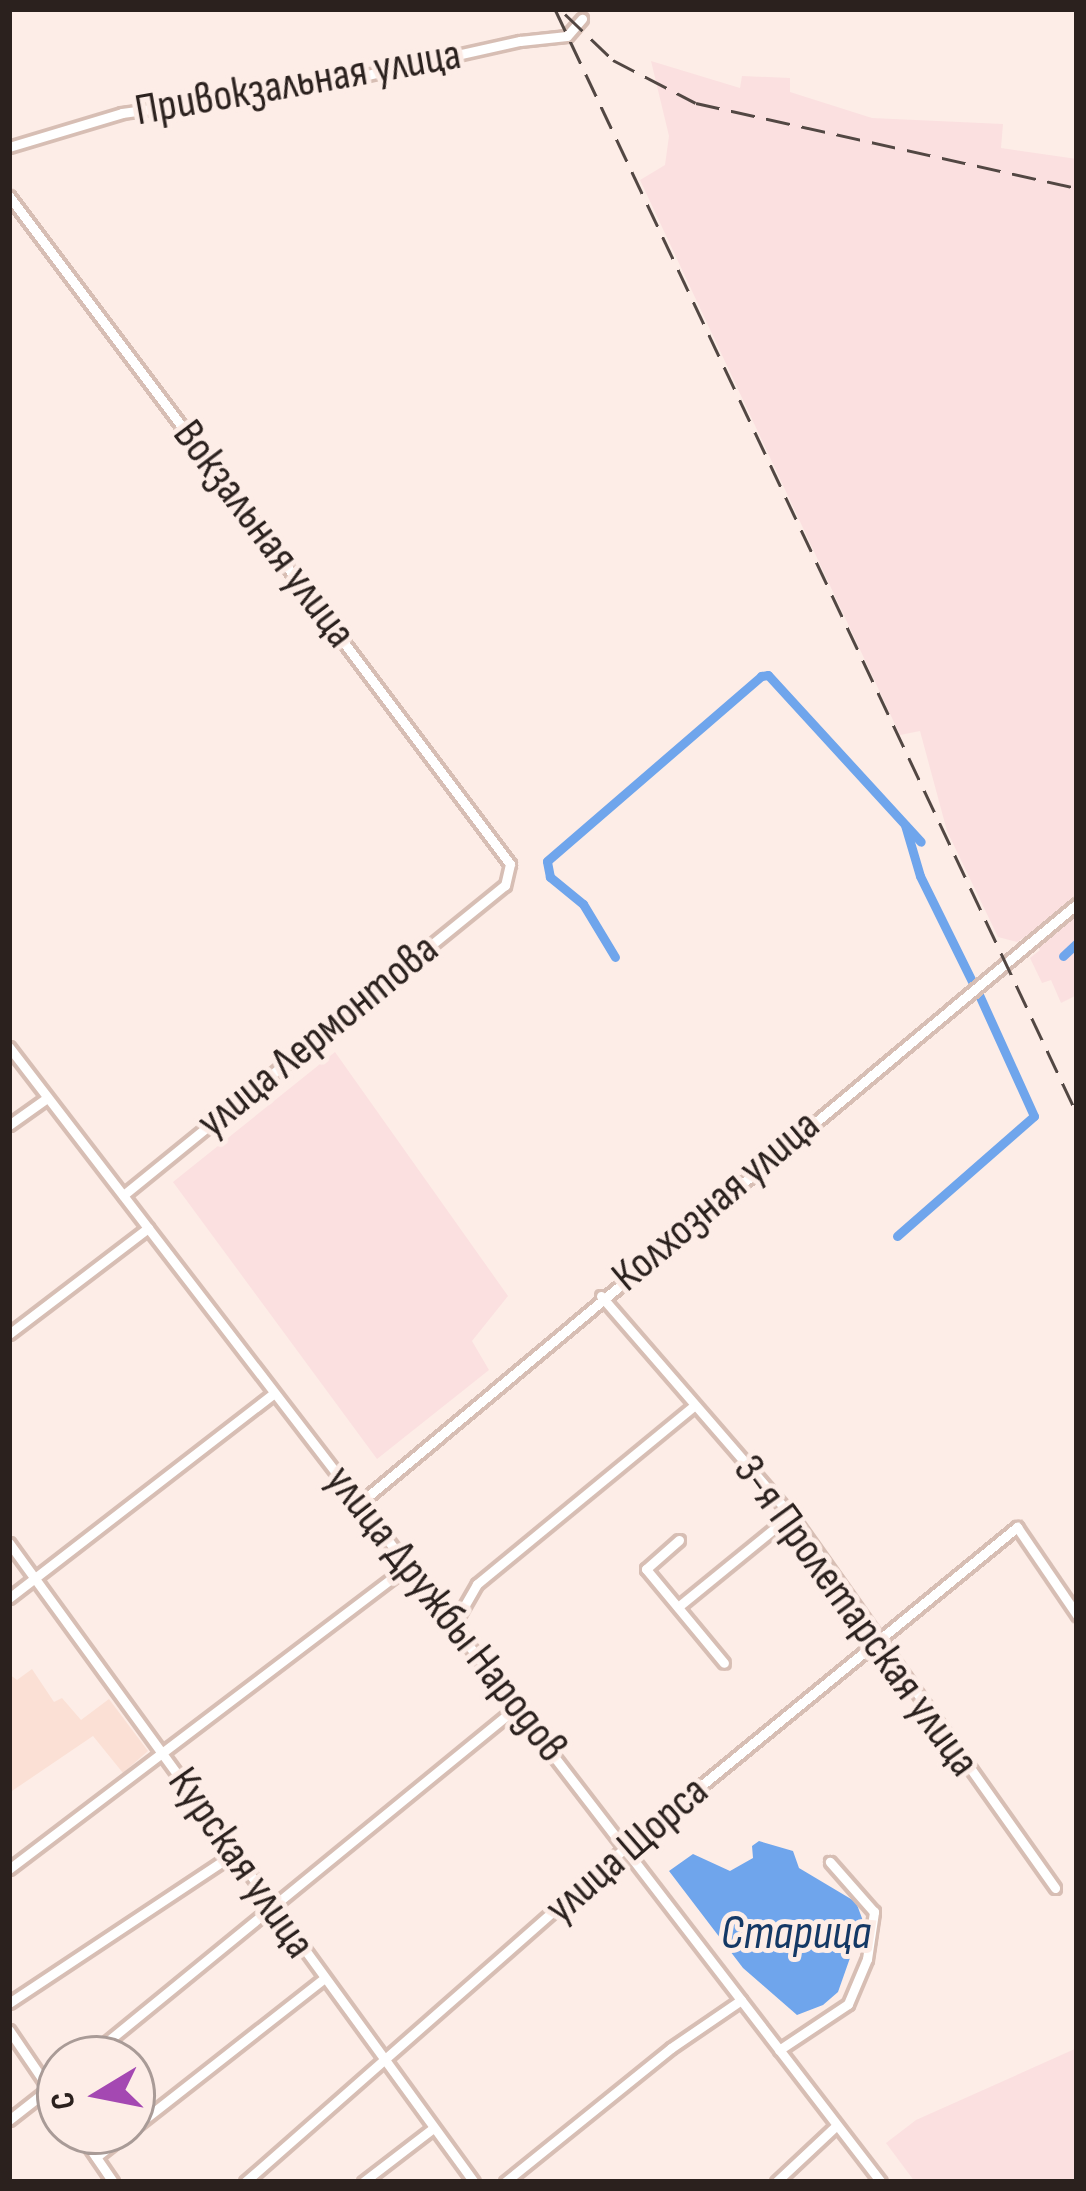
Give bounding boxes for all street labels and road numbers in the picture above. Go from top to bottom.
street label: Привокзальная улица [131,28,465,138]
street label: Вокзальная улица [161,410,367,658]
street label: улица Лермонтова [187,922,449,1150]
street label: Колхозная улица [601,1099,831,1303]
street label: 3-я Пролетарская улица [721,1445,991,1787]
street label: улица Дружбы Народов [313,1455,579,1773]
street label: Курская улица [156,1757,326,1969]
street label: улица Щорса [535,1765,719,1935]

